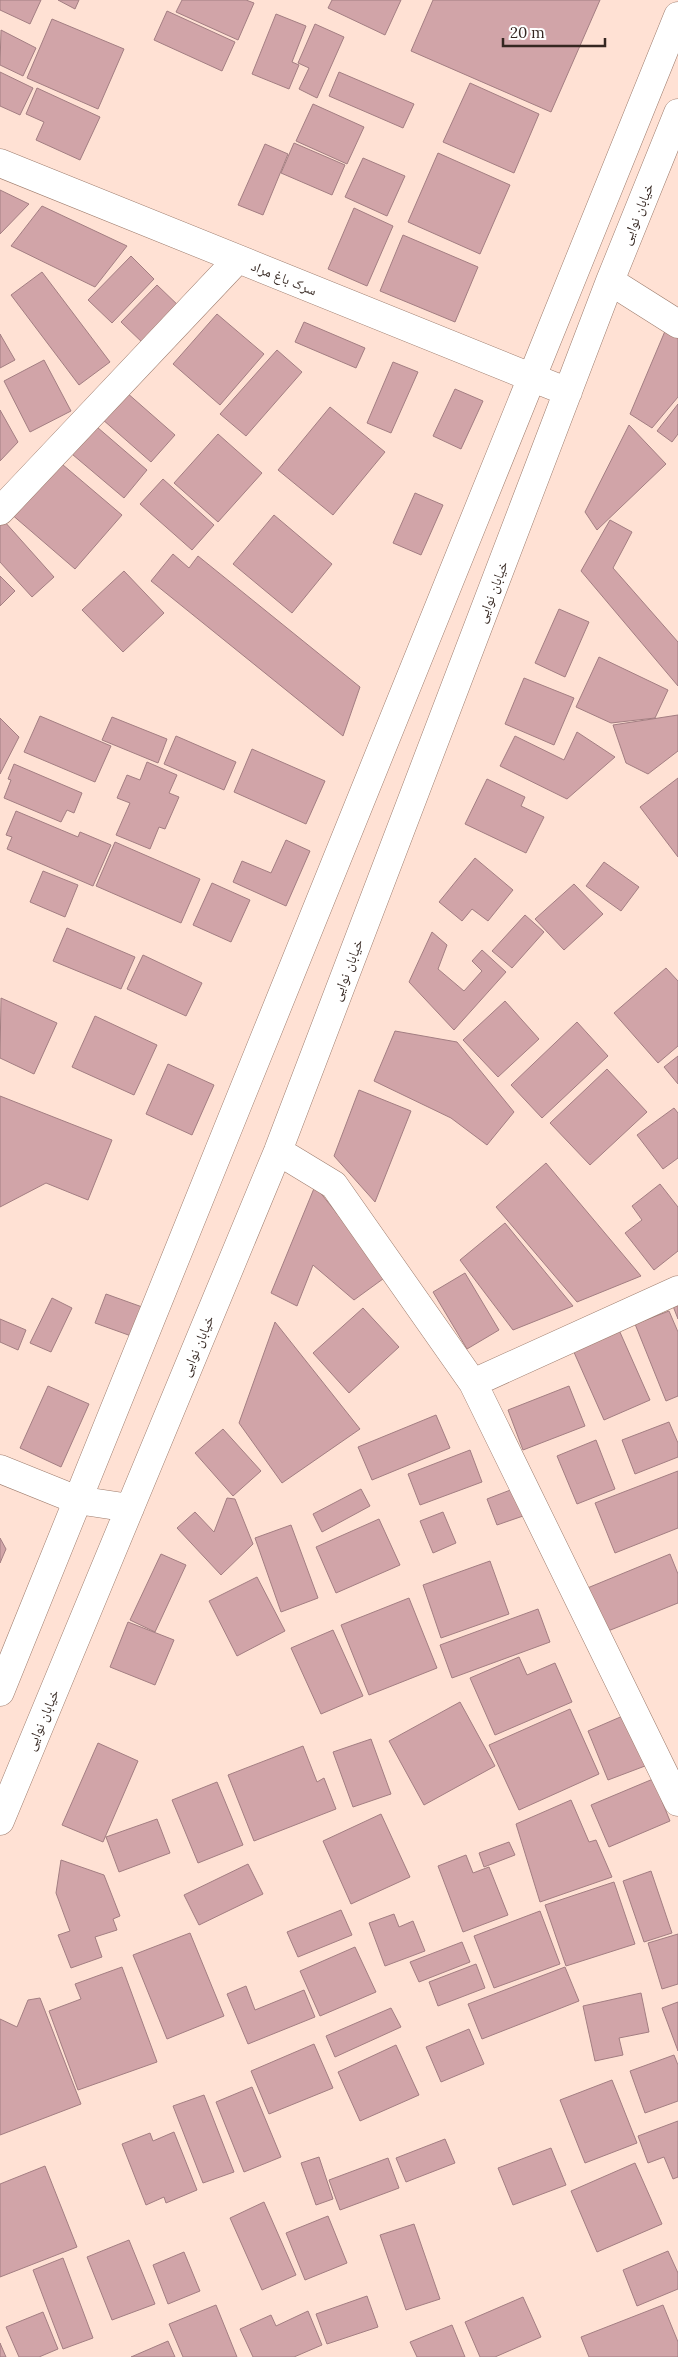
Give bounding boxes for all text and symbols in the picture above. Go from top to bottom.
scale bar [503,15,606,47]
text: 20 m [510,23,545,42]
street label: خیابان نوایی [616,180,658,247]
street label: سرک باغ مراد [248,257,320,300]
street label: خیابان نوایی [472,558,512,626]
street label: خیابان نوایی [327,936,367,1004]
street label: خیابان نوایی [176,1313,218,1379]
street label: خیابان نوایی [21,1687,63,1753]

